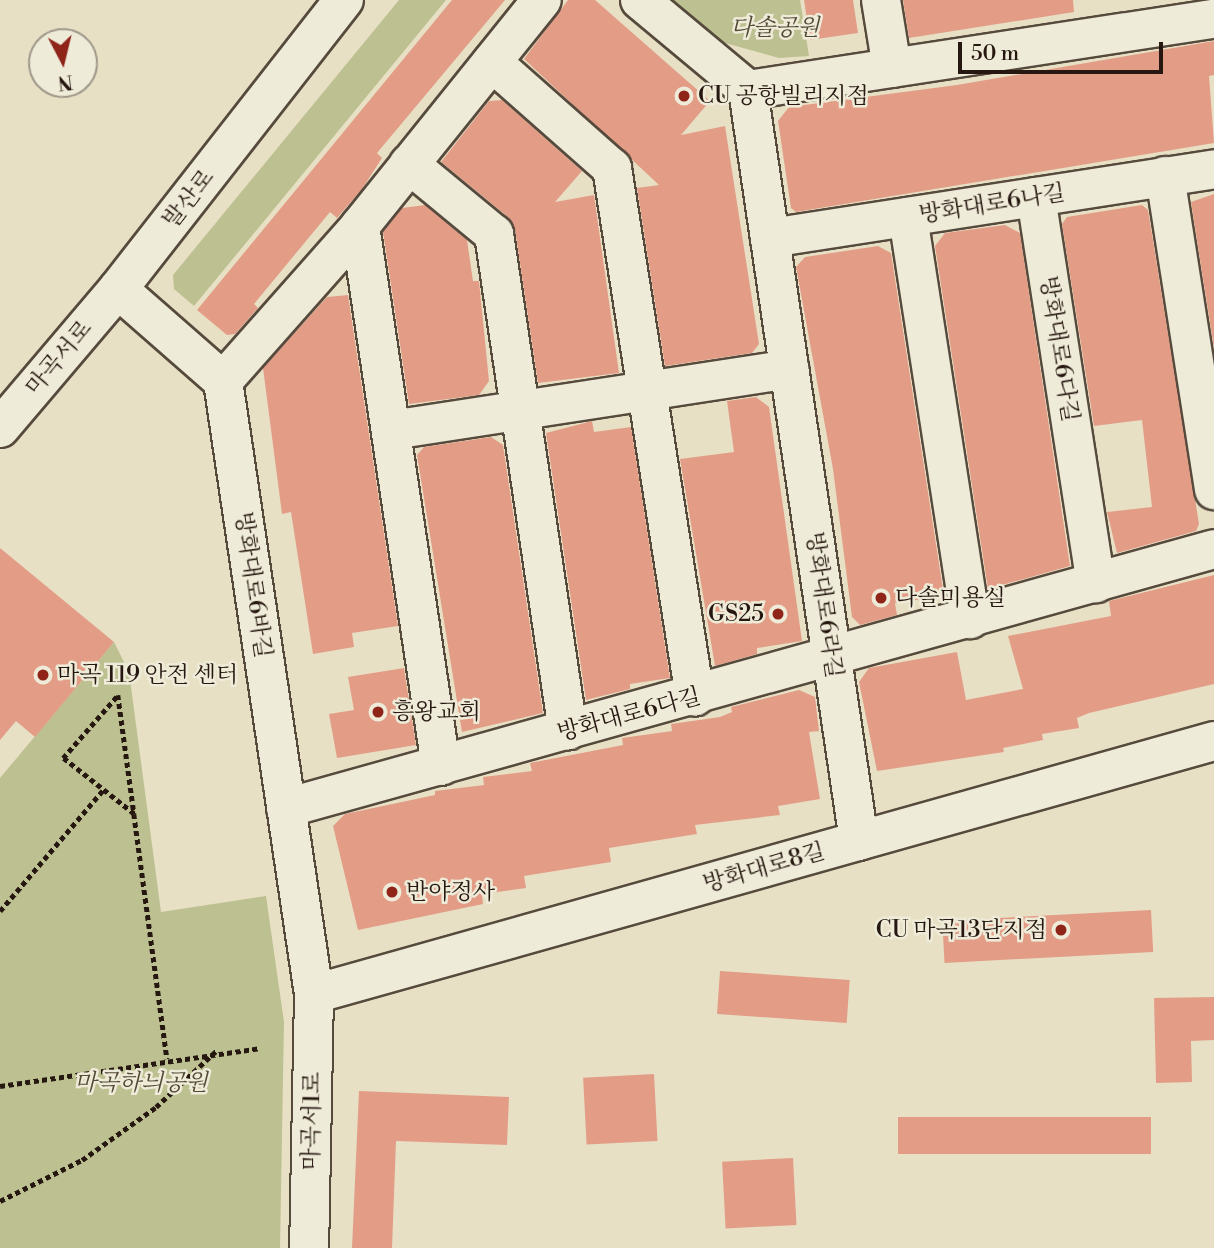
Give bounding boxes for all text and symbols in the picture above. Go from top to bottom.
park label: 다솔공원 [731,14,819,42]
north arrow [28,28,98,98]
scale bar [962,28,1167,72]
text: 50 m [971,41,1019,67]
text: N [56,69,74,95]
place label: CU 공항빌리지점 [698,82,869,110]
marker: CU 공항빌리지점 [676,88,692,104]
street label: 발산로 [158,164,220,234]
street label: 방화대로6나길 [917,179,1067,229]
street label: 방화대로6다길 [1034,274,1084,424]
street label: 마곡서로 [20,315,98,401]
street label: 방화대로6바길 [229,510,277,660]
street label: 방화대로6라길 [800,530,848,680]
place label: 다솔미용실 [895,584,1006,612]
marker: 다솔미용실 [873,590,889,606]
place label: GS25 [708,600,764,628]
marker: GS25 [770,606,786,622]
place label: 마곡 119 안전 센터 [57,661,238,689]
marker: 마곡 119 안전 센터 [35,667,51,683]
street label: 방화대로6다길 [554,683,704,747]
place label: 흥왕교회 [392,698,481,726]
marker: 흥왕교회 [370,704,386,720]
street label: 방화대로8길 [700,837,828,899]
place label: 반야정사 [406,878,495,906]
marker: 반야정사 [384,884,400,900]
place label: CU 마곡13단지점 [876,916,1047,944]
marker: CU 마곡13단지점 [1053,922,1069,938]
park label: 마곡하늬공원 [74,1069,208,1097]
street label: 마곡서1로 [297,1071,327,1171]

